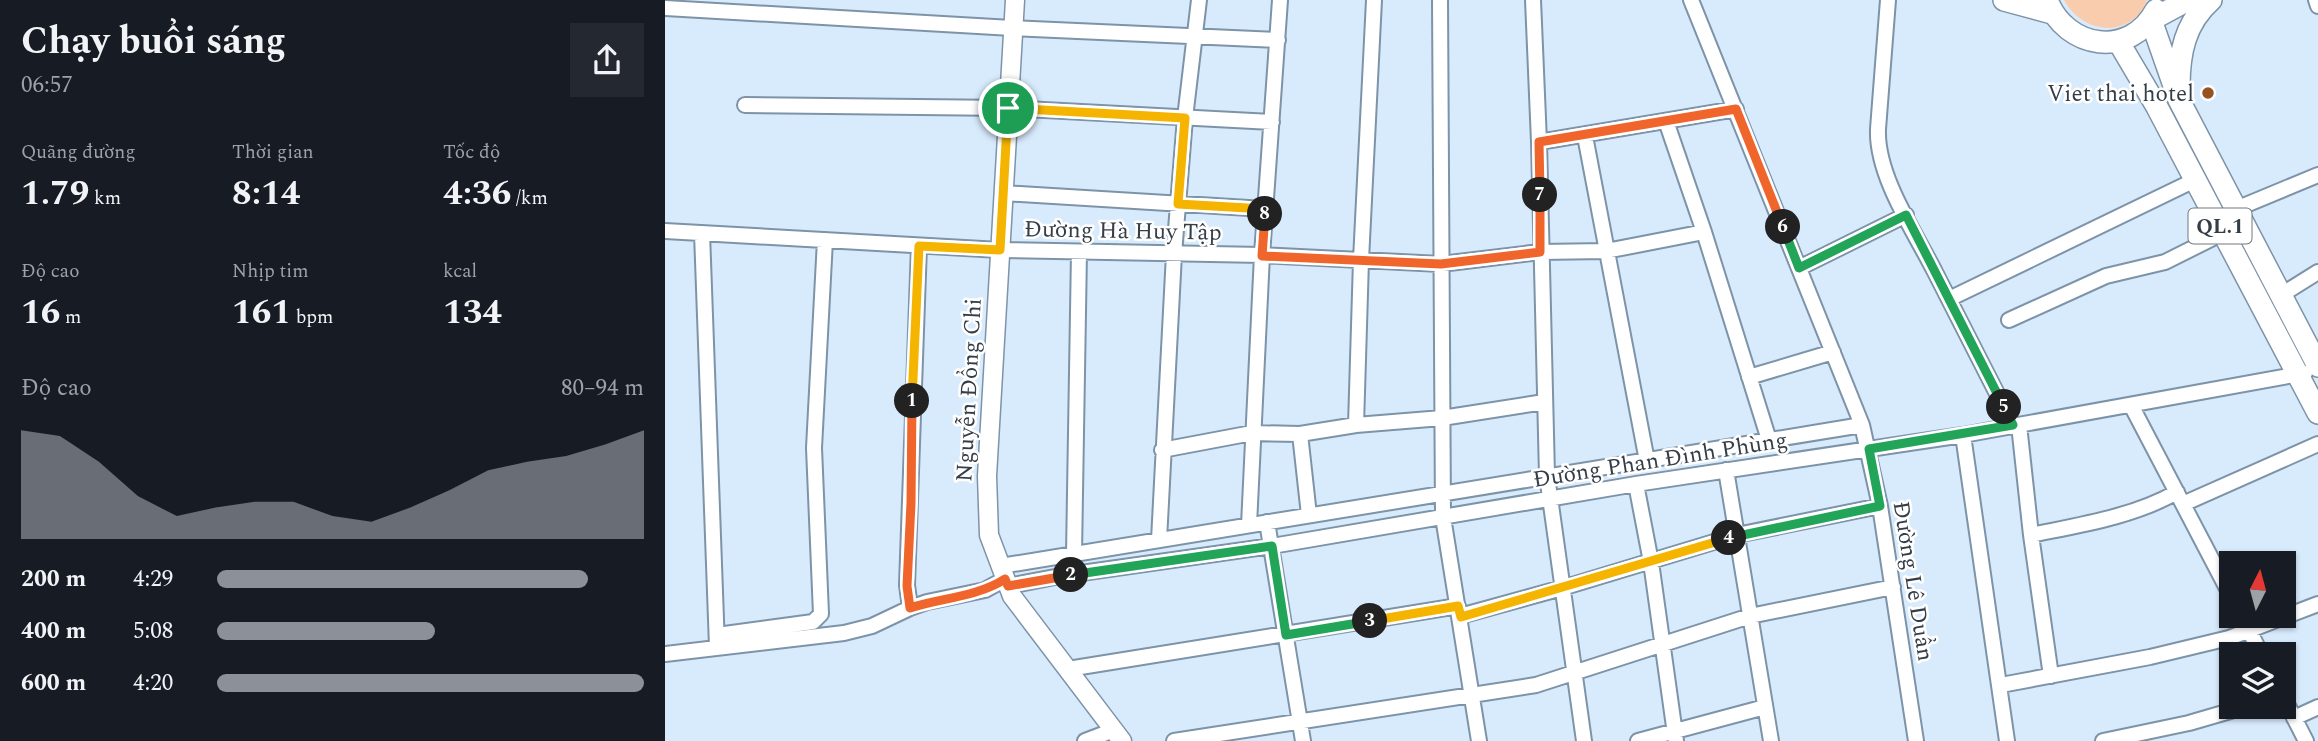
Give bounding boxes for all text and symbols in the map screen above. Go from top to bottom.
text: Chạy buổi sáng [21,13,286,71]
button: share [570,23,644,97]
text: 06:57 [21,68,73,103]
place label: Viet thai hotel [2047,77,2194,112]
pin [978,78,1038,138]
marker: Viet thai hotel [2200,85,2216,101]
icon: arrive [989,89,1027,127]
text: Quãng đường [21,138,136,167]
text: Thời gian [232,138,314,167]
text: Tốc độ [443,138,500,167]
text: 1.79 [21,167,89,220]
text: 8:14 [232,167,300,220]
text: 4:36 [443,167,511,220]
pin: 7 [1523,178,1557,212]
text: 7 [1534,180,1545,209]
text: km [89,184,121,213]
text: /km [511,184,548,213]
pin: 8 [1247,196,1283,232]
text: 8 [1259,199,1270,228]
road number: QL.1 [2189,208,2251,244]
pin: 6 [1765,210,1801,244]
street label: Đường Hà Huy Tập [1024,212,1222,251]
text: 6 [1777,212,1788,241]
text: Độ cao [21,257,79,286]
text: Nhịp tim [232,257,309,286]
text: kcal [443,257,477,286]
text: 16 [21,286,60,339]
text: 161 [232,286,291,339]
text: 134 [443,286,502,339]
street label: Nguyễn Đổng Chi [947,297,992,483]
text: m [60,303,81,332]
text: bpm [291,303,333,332]
text: Độ cao [21,371,92,406]
text: 80–94 m [561,371,644,406]
pin: 1 [895,384,929,418]
text: 1 [906,386,917,415]
pin: 5 [1987,390,2021,424]
text: 5 [1998,392,2009,421]
street label: Đường Phan Đình Phùng [1530,423,1790,498]
street label: Đường Lê Duẩn [1883,499,1942,664]
pin: 4 [1711,520,1747,556]
text: 4 [1723,523,1734,552]
north arrow [2219,551,2296,628]
map controls [2219,551,2296,719]
pin: 2 [1053,558,1089,592]
text: 2 [1065,560,1076,589]
text: 200 m [21,562,86,597]
text: 4:29 [133,562,173,597]
pin: 3 [1353,604,1387,638]
text: 3 [1364,606,1375,635]
text: 400 m [21,614,86,649]
text: 5:08 [133,614,173,649]
button: layers [2219,642,2296,719]
text: 600 m [21,666,86,701]
text: 4:20 [133,666,173,701]

